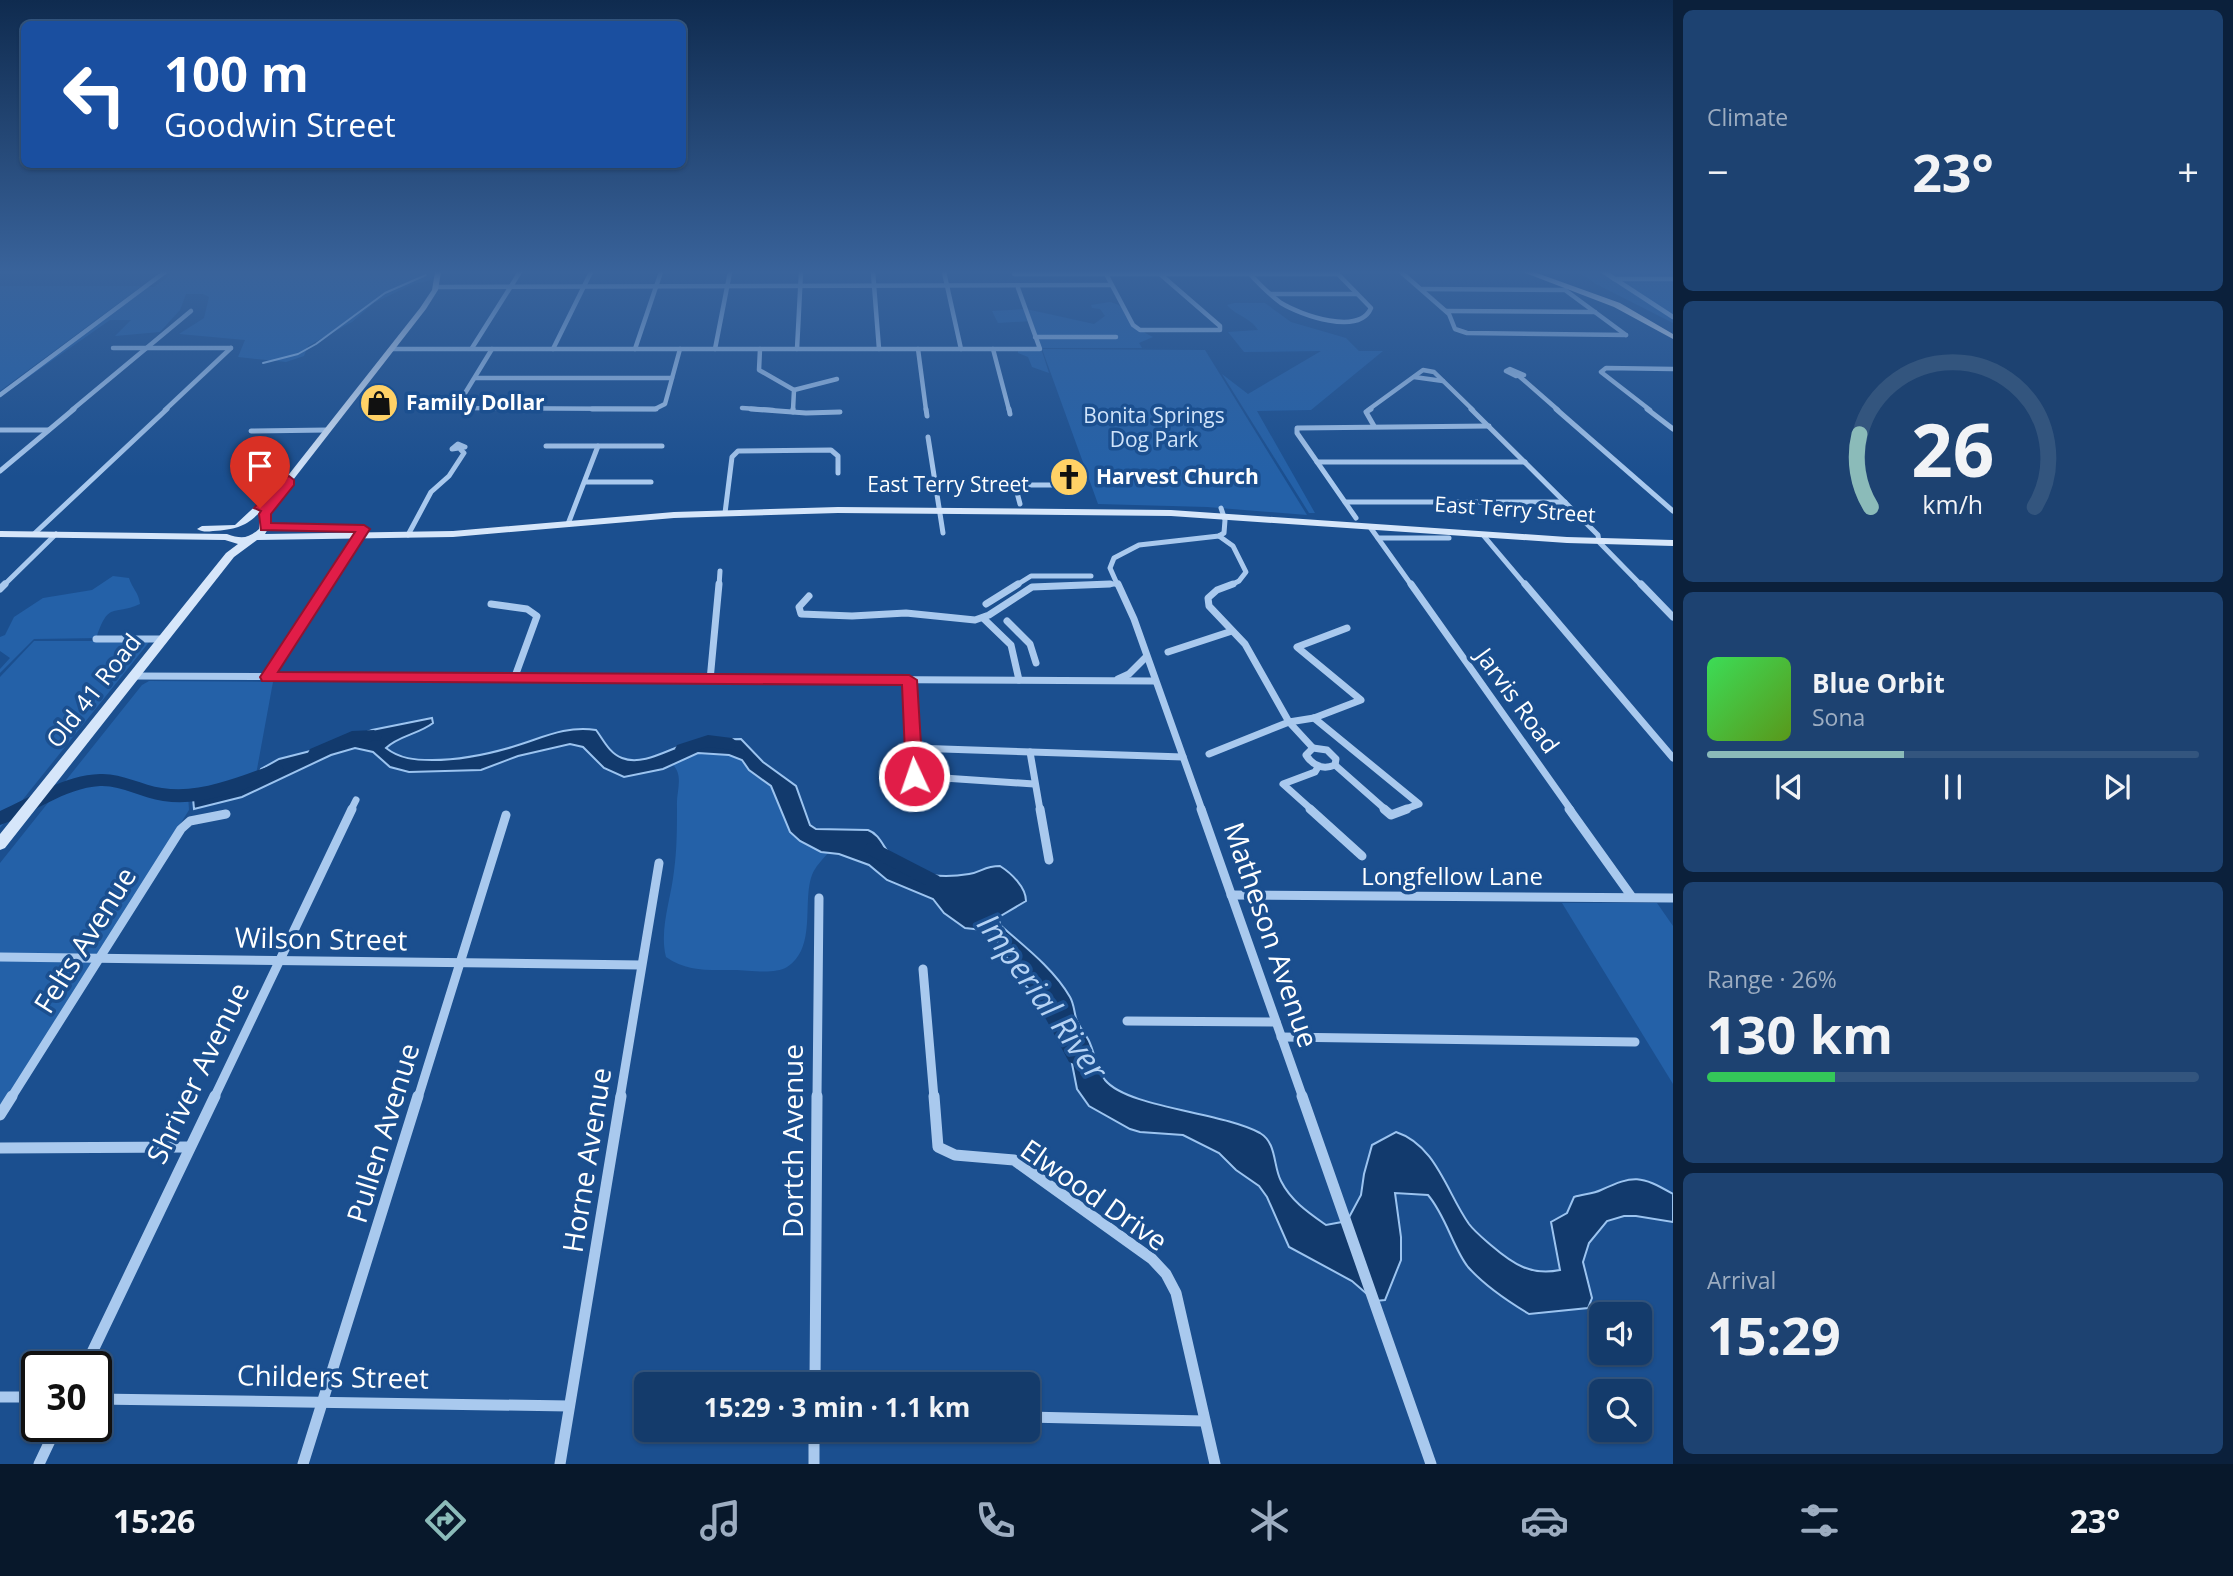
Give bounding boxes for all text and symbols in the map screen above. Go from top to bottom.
text: 100 m [164,40,309,106]
icon: left [49,49,140,140]
text: Climate [1707,101,1788,133]
text: Goodwin Street [164,103,396,146]
text: 23° [1912,136,1994,207]
text: − [1707,145,1729,197]
text: + [2177,145,2199,197]
shop icon: Family Dollar [358,382,400,424]
place label: Family Dollar [406,388,545,416]
text: 26 [1911,400,1995,499]
park label: Bonita Springs Dog Park [1083,401,1225,453]
pin [230,436,290,508]
icon: arrive [241,447,279,485]
church icon: Harvest Church [1048,456,1090,498]
place label: Harvest Church [1096,462,1259,490]
street label: East Terry Street [867,470,1029,498]
text: km/h [1923,487,1983,521]
street label: East Terry Street [1434,489,1597,529]
street label: Old 41 Road [38,626,148,754]
street label: Jarvis Road [1468,639,1568,759]
text: Blue Orbit [1812,665,1945,701]
text: Sona [1812,701,1865,733]
position arrow [877,739,951,813]
icon: previous [1770,768,1808,806]
icon: pause [1934,768,1972,806]
icon: next [2098,768,2136,806]
street label: Matheson Avenue [1216,817,1328,1052]
street label: Felts Avenue [24,859,144,1020]
street label: Longfellow Lane [1361,859,1543,892]
water label: Imperial River [968,904,1119,1089]
street label: Wilson Street [234,917,408,959]
text: Range · 26% [1707,963,1837,995]
street label: Shriver Avenue [137,976,257,1169]
text: 130 km [1707,998,1893,1069]
street label: Pullen Avenue [337,1038,427,1227]
street label: Dortch Avenue [773,1044,811,1238]
street label: Horne Avenue [553,1065,619,1255]
street label: Elwood Drive [1014,1130,1175,1259]
text: Arrival [1707,1264,1776,1296]
text: 15:29 [1707,1299,1841,1370]
map controls [1589,1302,1652,1442]
button: sound [1589,1302,1652,1365]
speed limit sign: 30 [21,1351,112,1442]
street label: Childers Street [237,1355,429,1397]
button: search [1589,1379,1652,1442]
text: 15:29 · 3 min · 1.1 km [704,1389,970,1425]
icon: directions [421,1496,470,1545]
icon: music [696,1496,745,1545]
icon: phone [971,1496,1020,1545]
icon: climate [1245,1496,1294,1545]
icon: car [1520,1496,1569,1545]
icon: filters [1795,1496,1844,1545]
text: 15:26 [113,1499,195,1542]
text: 23° [2070,1499,2120,1542]

